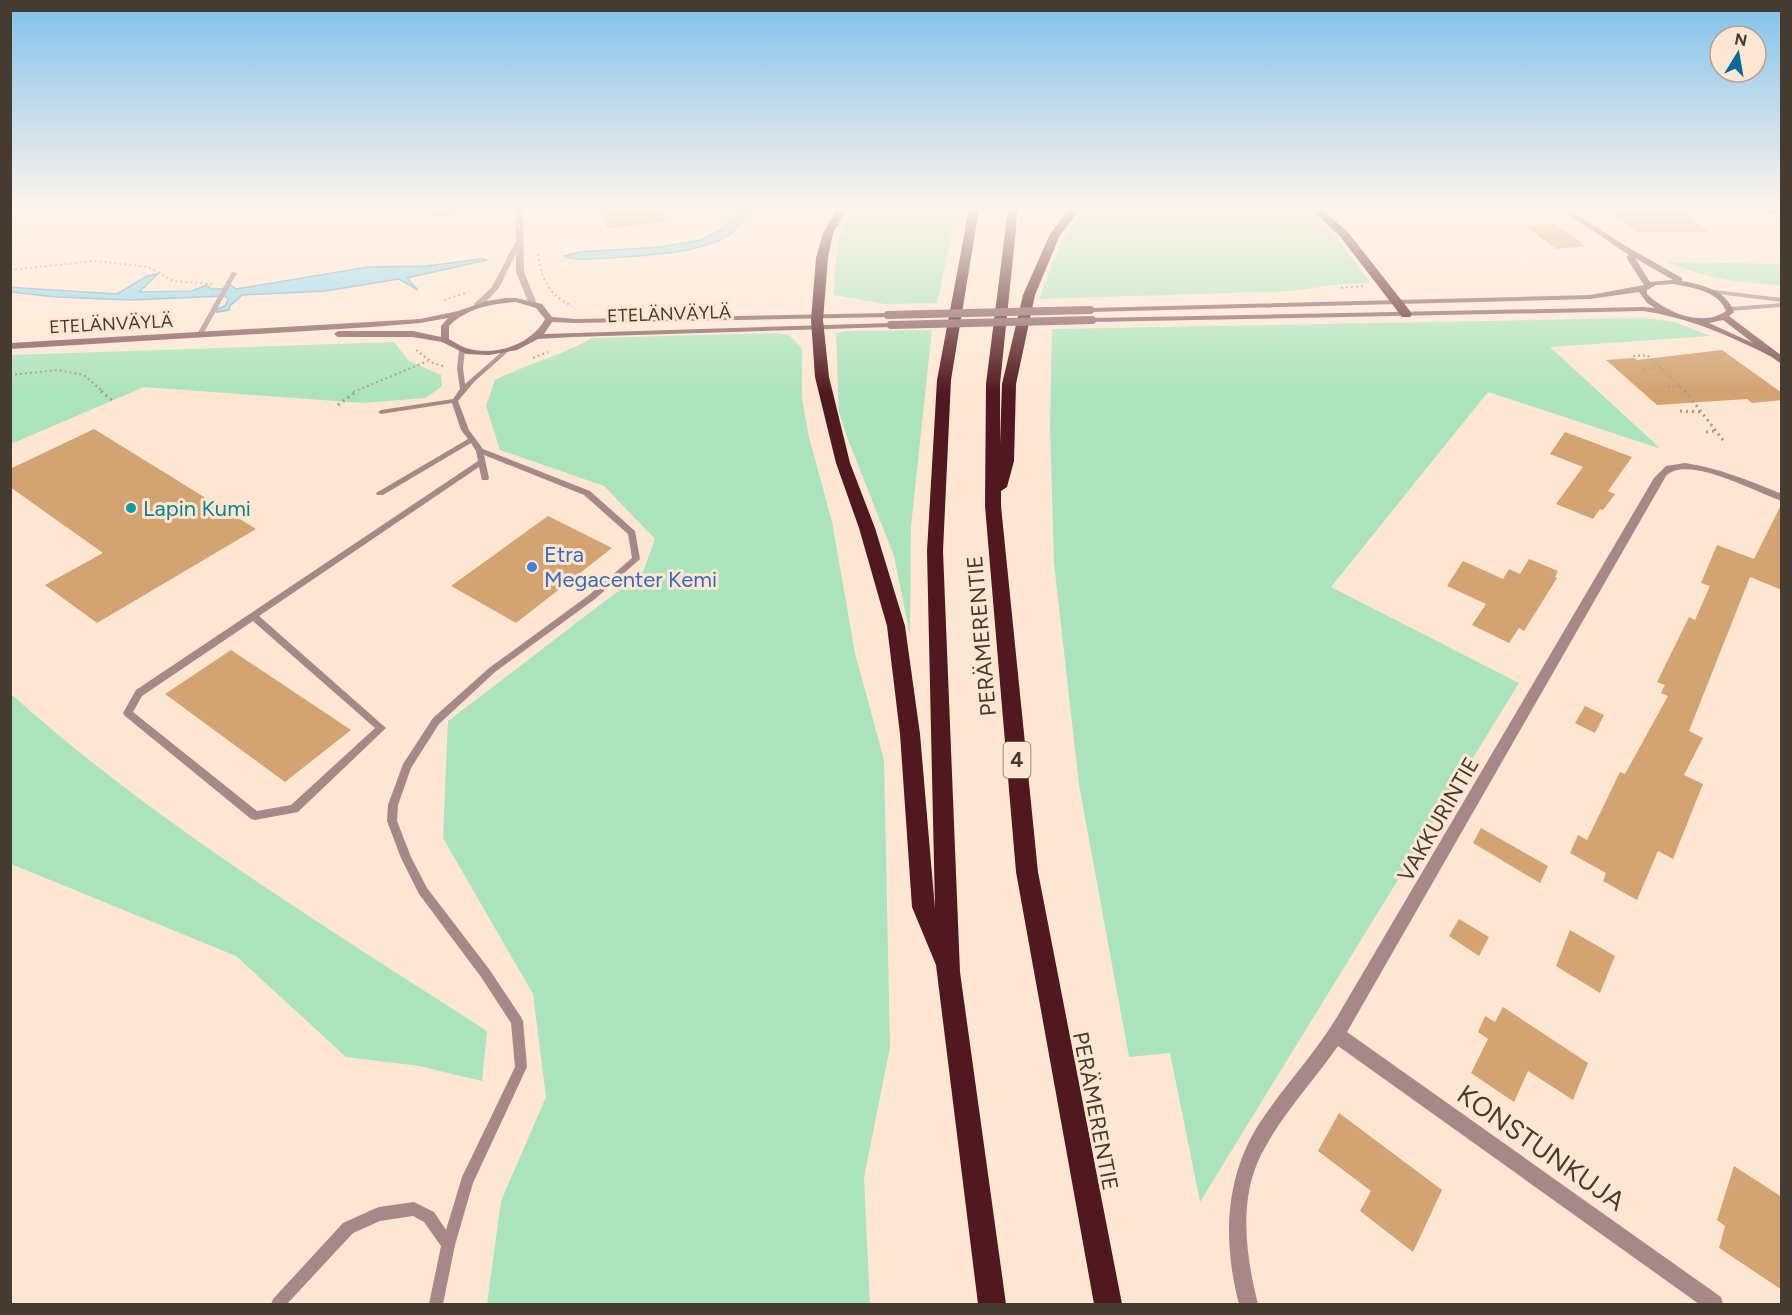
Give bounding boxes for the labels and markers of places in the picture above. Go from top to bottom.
place label: Lapin Kumi [143,495,251,522]
marker: Lapin Kumi [124,501,138,515]
place label: Etra Megacenter Kemi [544,541,717,593]
marker: Etra Megacenter Kemi [525,560,539,574]

